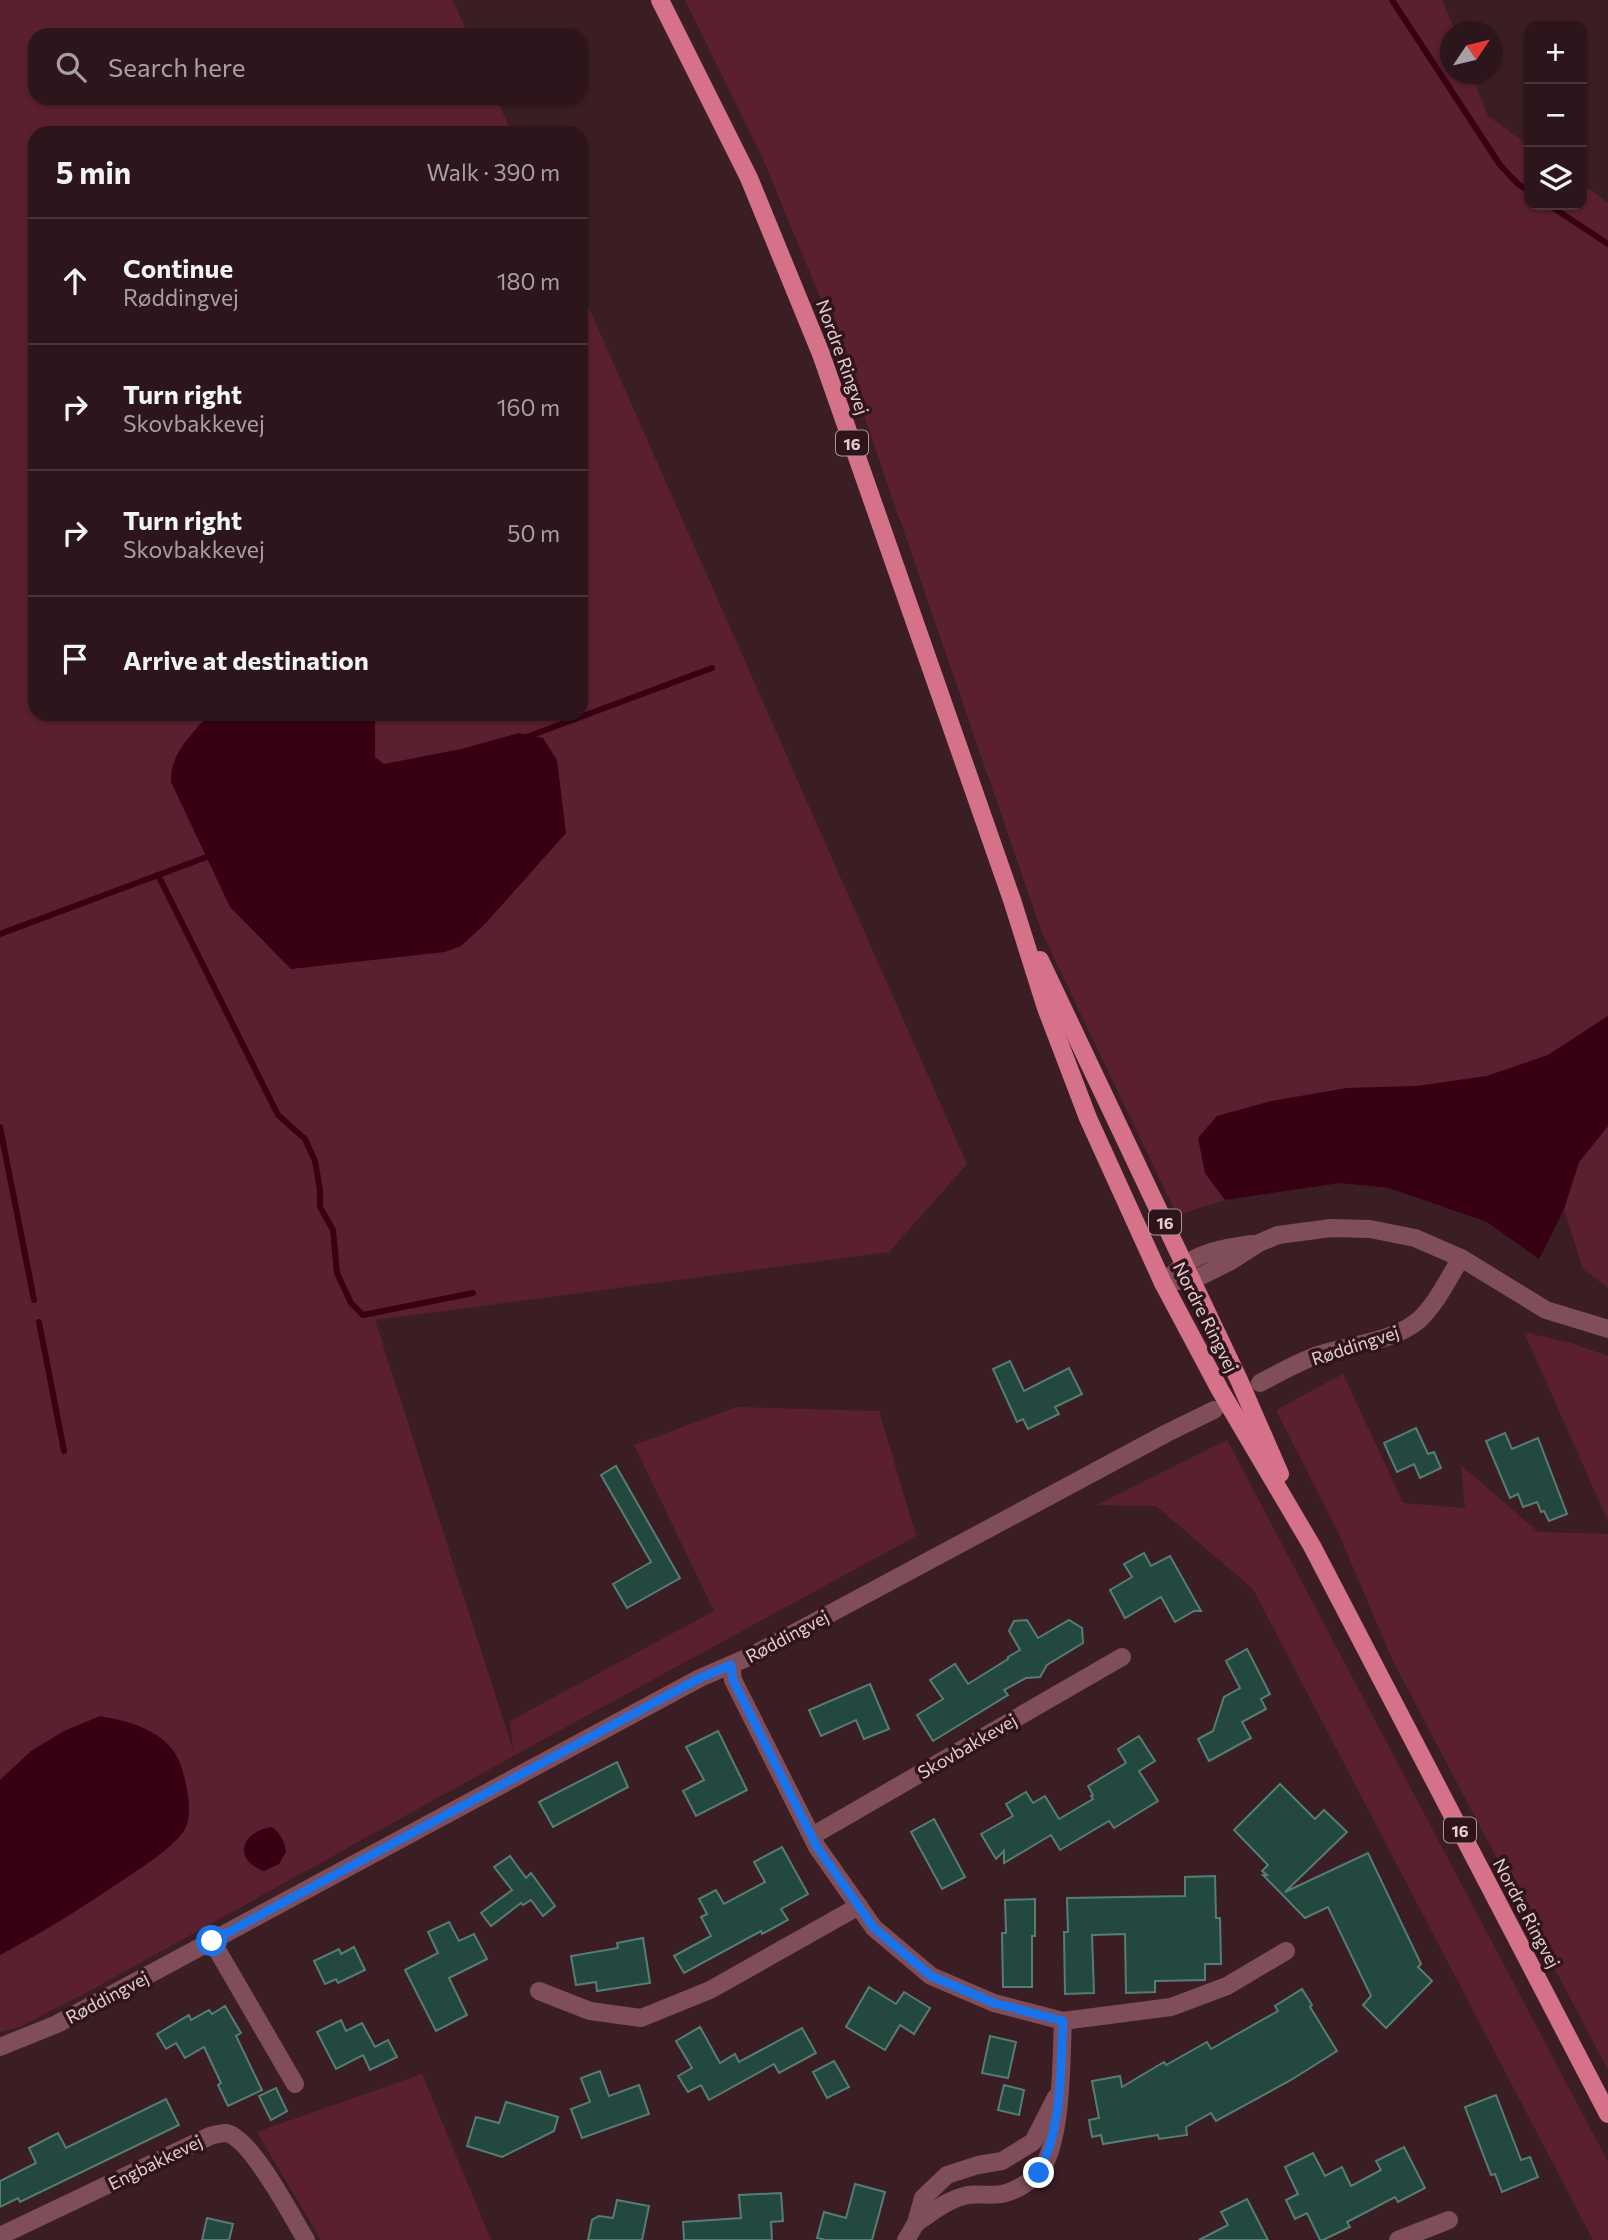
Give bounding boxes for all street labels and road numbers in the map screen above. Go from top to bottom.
street label: Nordre Ringvej [812,296,874,418]
road number: 16 [836,430,868,456]
road number: 16 [1149,1210,1181,1234]
street label: Nordre Ringvej [1169,1258,1243,1376]
street label: Røddingvej [1308,1321,1402,1369]
street label: Røddingvej [742,1605,832,1667]
street label: Skovbakkevej [913,1709,1021,1783]
road number: 16 [1444,1818,1476,1842]
street label: Nordre Ringvej [1489,1854,1565,1972]
street label: Røddingvej [62,1966,152,2028]
street label: Engbakkevej [104,2130,206,2194]

